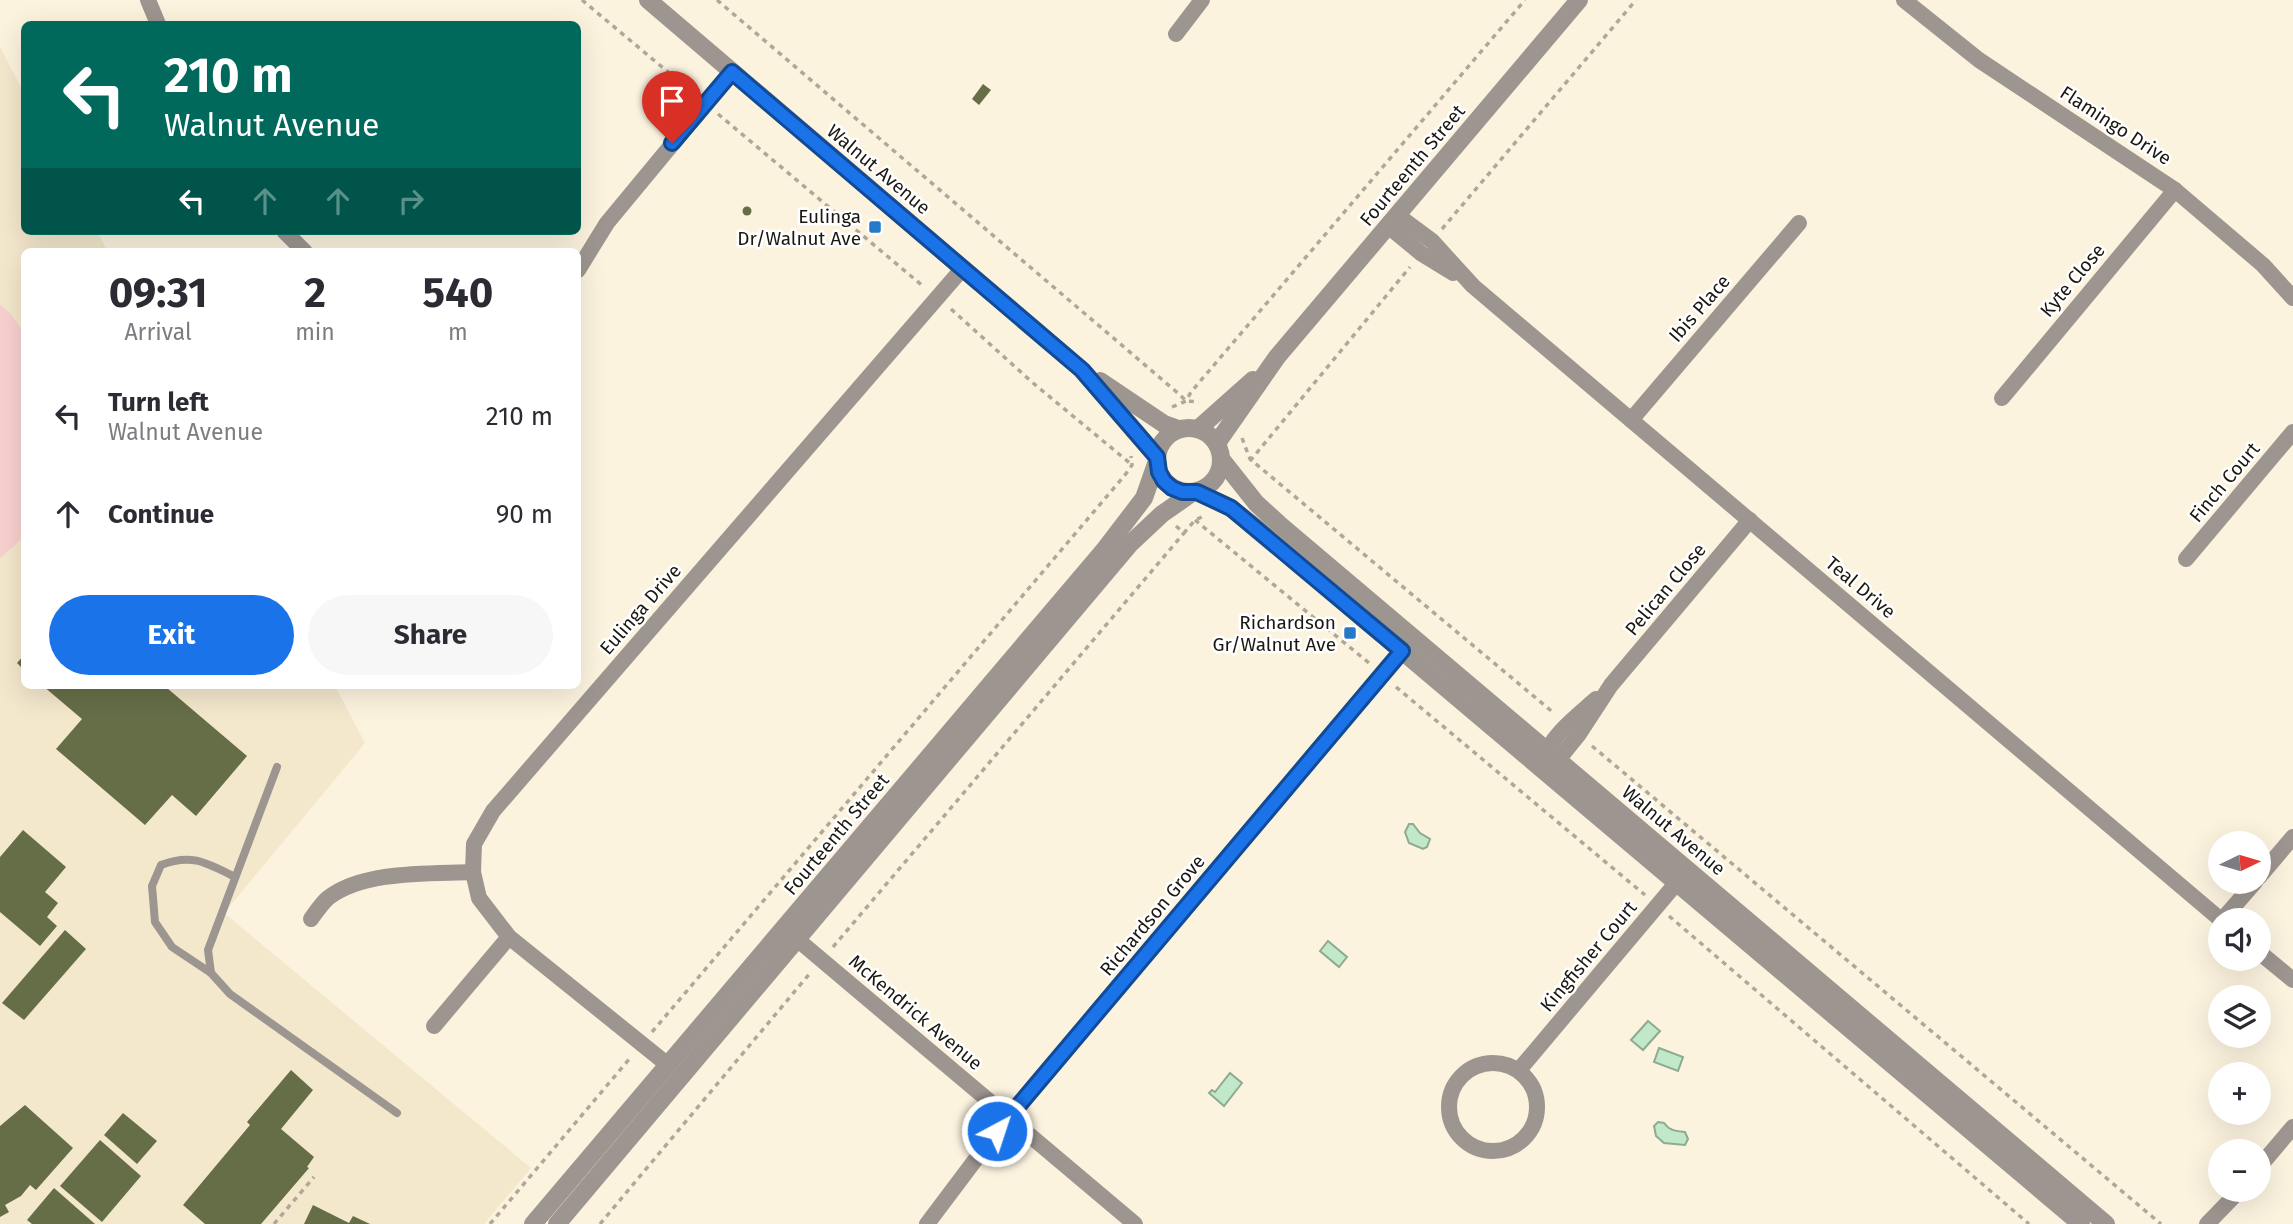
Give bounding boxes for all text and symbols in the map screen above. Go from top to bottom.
text: 210 m [164,46,293,105]
icon: left [49,49,140,140]
pin [642,71,702,143]
street label: Flamingo Drive [2056,81,2176,170]
icon: arrive [653,82,691,120]
street label: Fourteenth Street [1355,100,1470,231]
text: Walnut Avenue [164,106,380,144]
street label: Walnut Avenue [822,119,935,219]
icon: left [173,182,211,220]
icon: ahead [246,182,284,220]
icon: ahead [319,182,357,220]
icon: right [392,182,430,220]
place label: Eulinga Dr/Walnut Ave [737,205,861,250]
marker: Eulinga Dr/Walnut Ave [867,219,883,235]
street label: Kyte Close [2035,239,2110,322]
text: 09:31 [109,268,207,318]
text: 2 [304,268,326,318]
text: 540 [422,268,493,318]
street label: Ibis Place [1664,270,1735,347]
text: Arrival [124,318,192,346]
text: min [295,318,335,346]
text: m [448,318,468,346]
text: Turn left [108,387,209,418]
icon: left [49,397,87,435]
text: 210 m [486,401,553,432]
text: Walnut Avenue [108,418,263,446]
street label: Finch Court [2184,438,2264,527]
icon: ahead [49,495,87,533]
text: Continue [108,499,214,530]
text: 90 m [496,499,553,530]
street label: Pelican Close [1620,538,1711,640]
street label: Teal Drive [1821,551,1900,623]
street label: Eulinga Drive [595,559,686,659]
button: Exit [49,595,294,675]
button: Share [308,595,553,675]
place label: Richardson Gr/Walnut Ave [1212,611,1336,656]
marker: Richardson Gr/Walnut Ave [1342,625,1358,641]
street label: Fourteenth Street [779,769,894,900]
street label: Walnut Avenue [1617,780,1730,880]
north arrow [2208,831,2272,894]
map controls [2208,831,2271,1202]
street label: Richardson Grove [1095,850,1210,981]
street label: Kingfisher Court [1535,896,1642,1017]
button: sound [2208,908,2271,971]
street label: McKendrick Avenue [844,950,987,1075]
button: layers [2208,985,2271,1048]
button: + [2208,1062,2271,1125]
position arrow [960,1094,1034,1168]
button: − [2208,1139,2271,1202]

